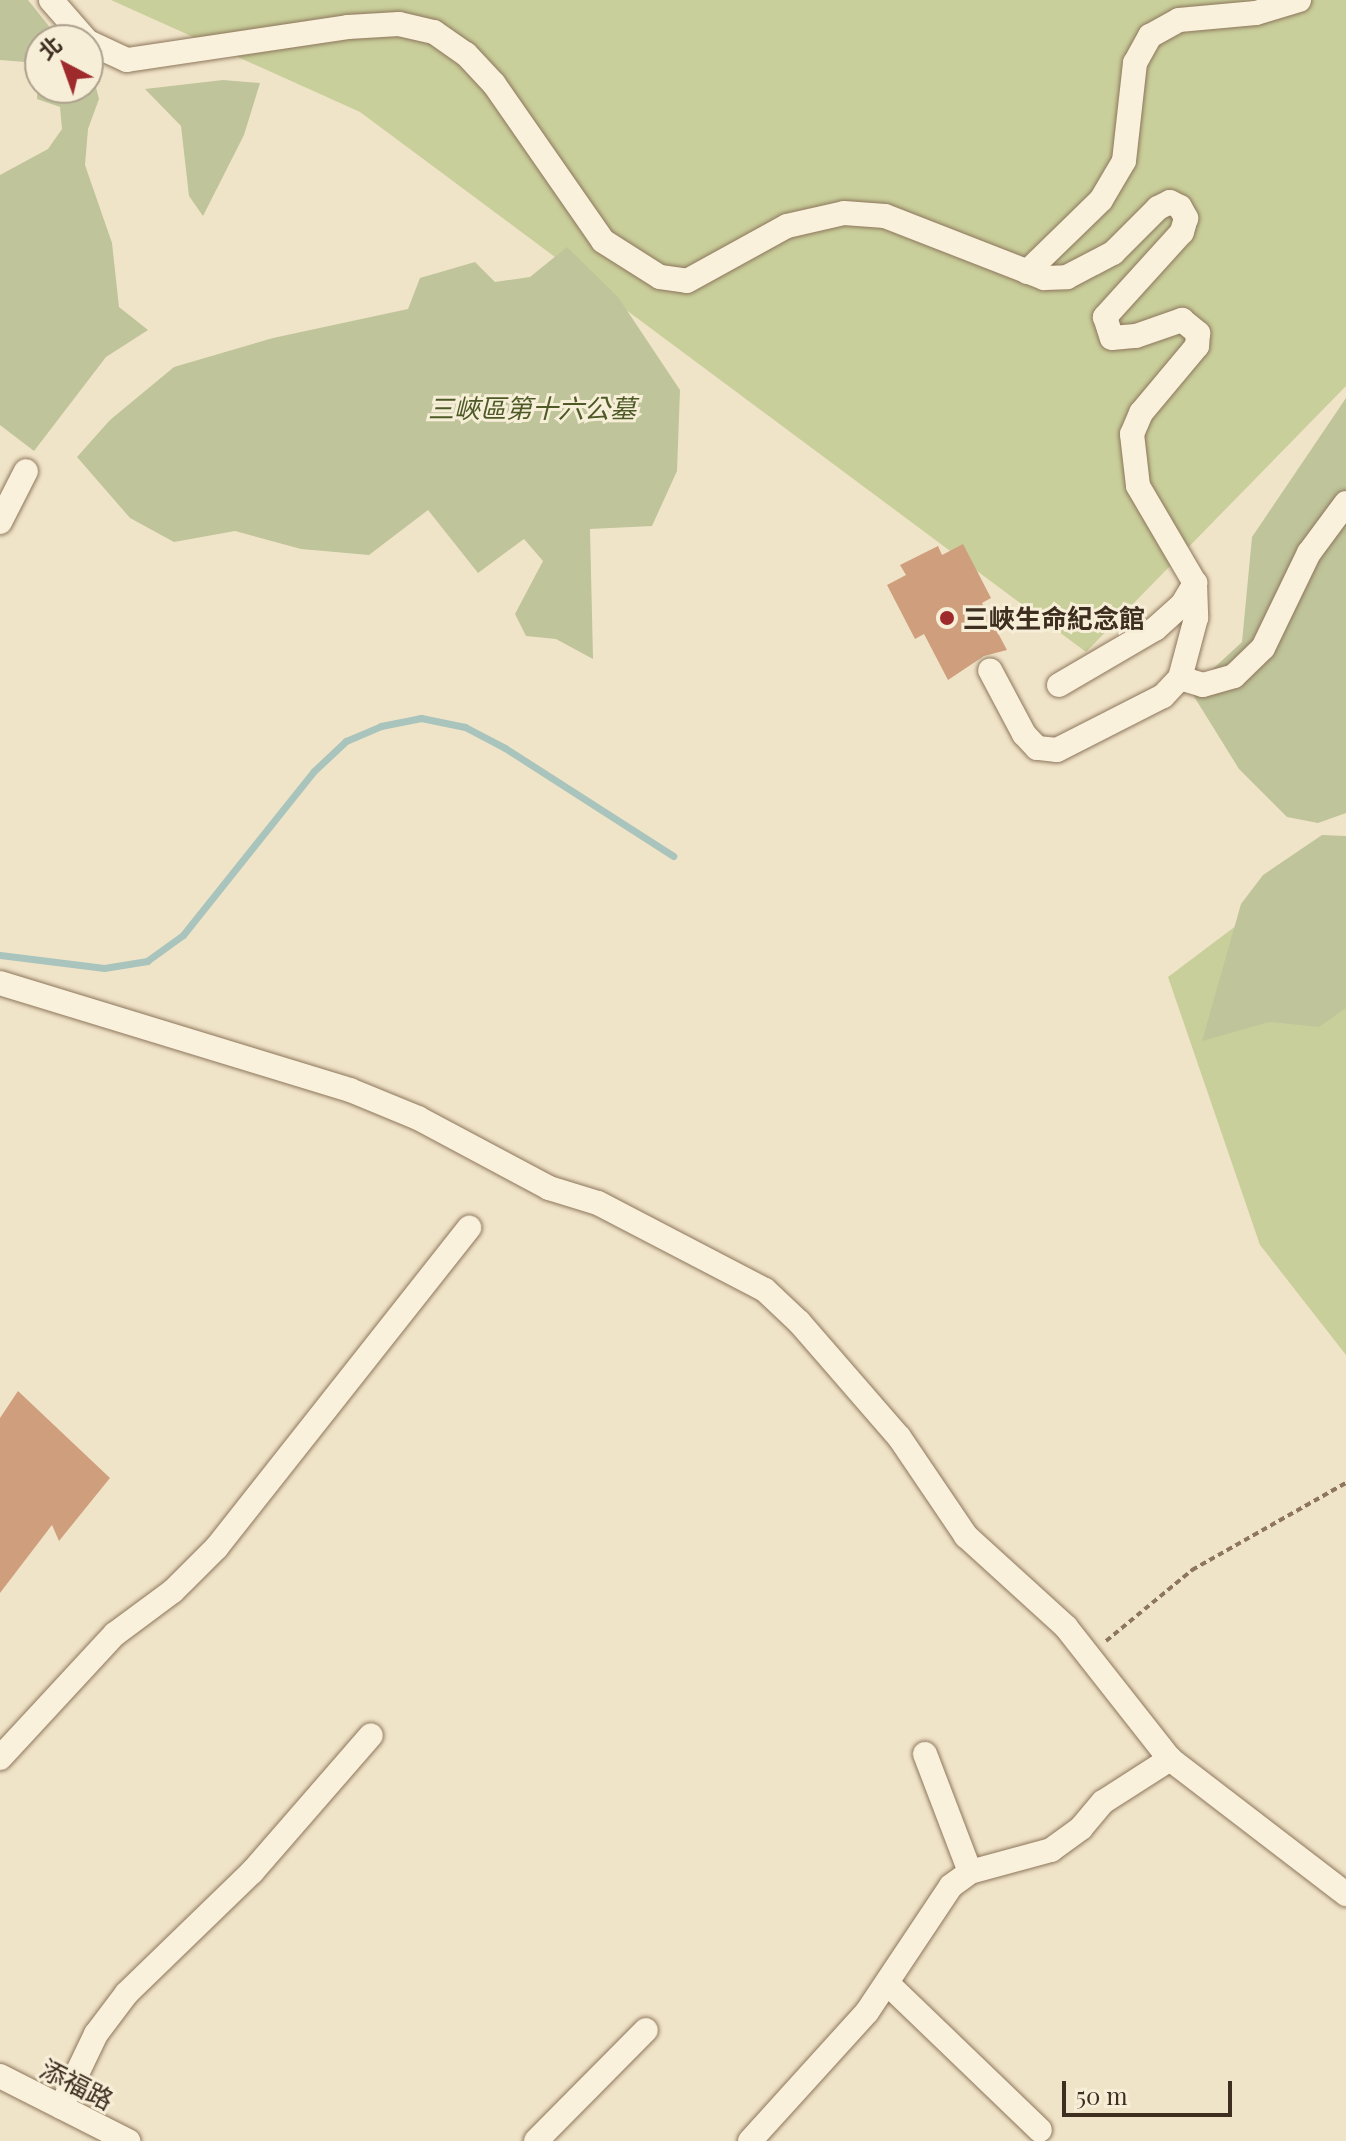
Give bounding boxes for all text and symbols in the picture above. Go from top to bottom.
north arrow [24,24,104,104]
text: 北 [31,29,68,66]
park label: 三峽區第十六公墓 [428,392,636,424]
place label: 三峽生命紀念館 [963,602,1145,634]
marker: 三峽生命紀念館 [938,609,956,627]
street label: 添福路 [35,2052,119,2116]
scale bar [1066,2065,1236,2115]
text: 50 m [1076,2079,1128,2111]

